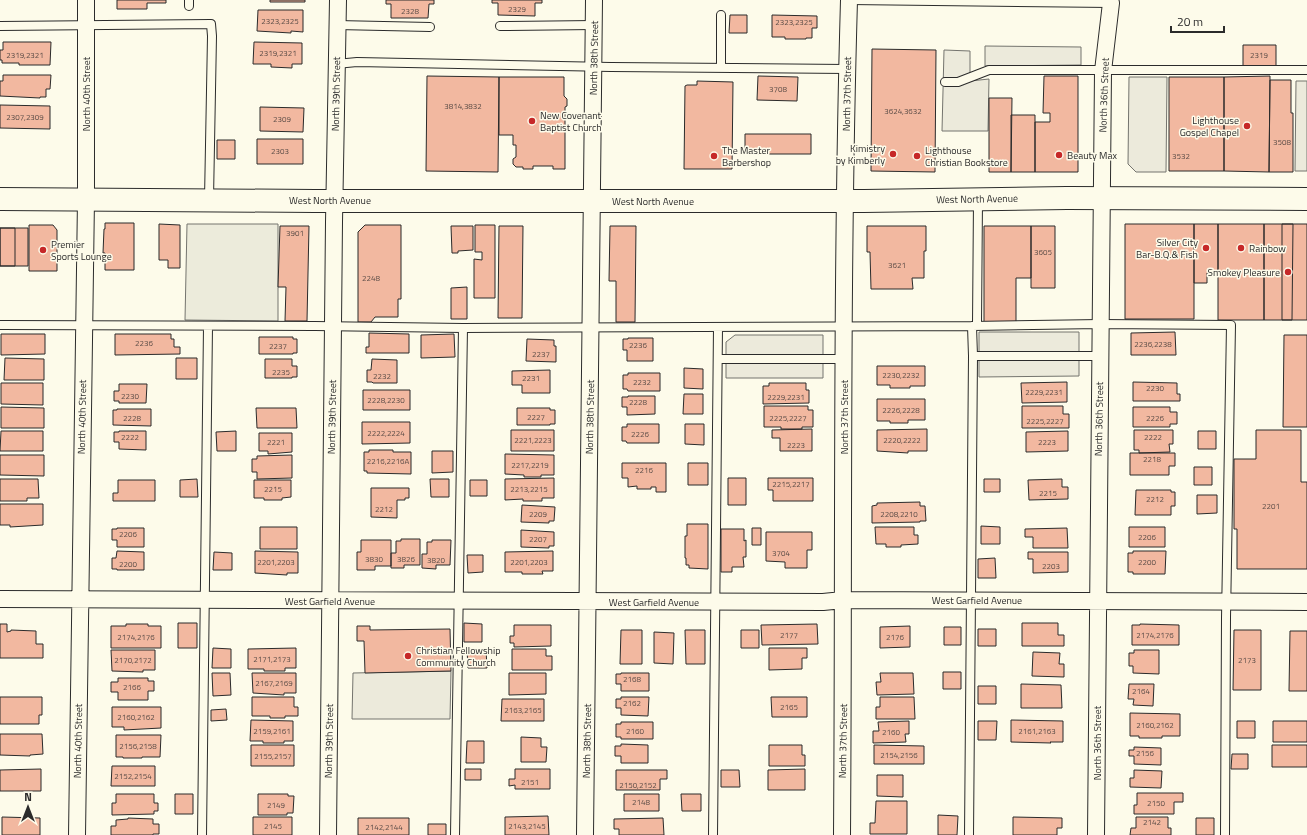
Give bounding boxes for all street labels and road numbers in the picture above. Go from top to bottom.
street label: North 38th Street [586,20,602,95]
street label: North 40th Street [79,56,94,131]
street label: North 39th Street [328,56,344,131]
street label: North 37th Street [839,56,855,131]
street label: North 36th Street [1095,57,1113,133]
street label: West North Avenue [936,191,1018,207]
street label: West North Avenue [289,193,371,208]
street label: West North Avenue [612,194,694,209]
street label: North 40th Street [74,379,90,454]
street label: North 39th Street [324,379,340,454]
street label: North 38th Street [582,379,598,454]
street label: North 37th Street [837,379,852,454]
street label: North 36th Street [1091,381,1107,456]
street label: West Garfield Avenue [932,593,1022,608]
street label: West Garfield Avenue [285,594,375,609]
street label: West Garfield Avenue [609,595,699,610]
street label: North 40th Street [70,703,86,778]
street label: North 39th Street [321,703,337,778]
street label: North 38th Street [579,703,595,778]
street label: North 37th Street [835,703,851,778]
street label: North 36th Street [1090,705,1105,780]

